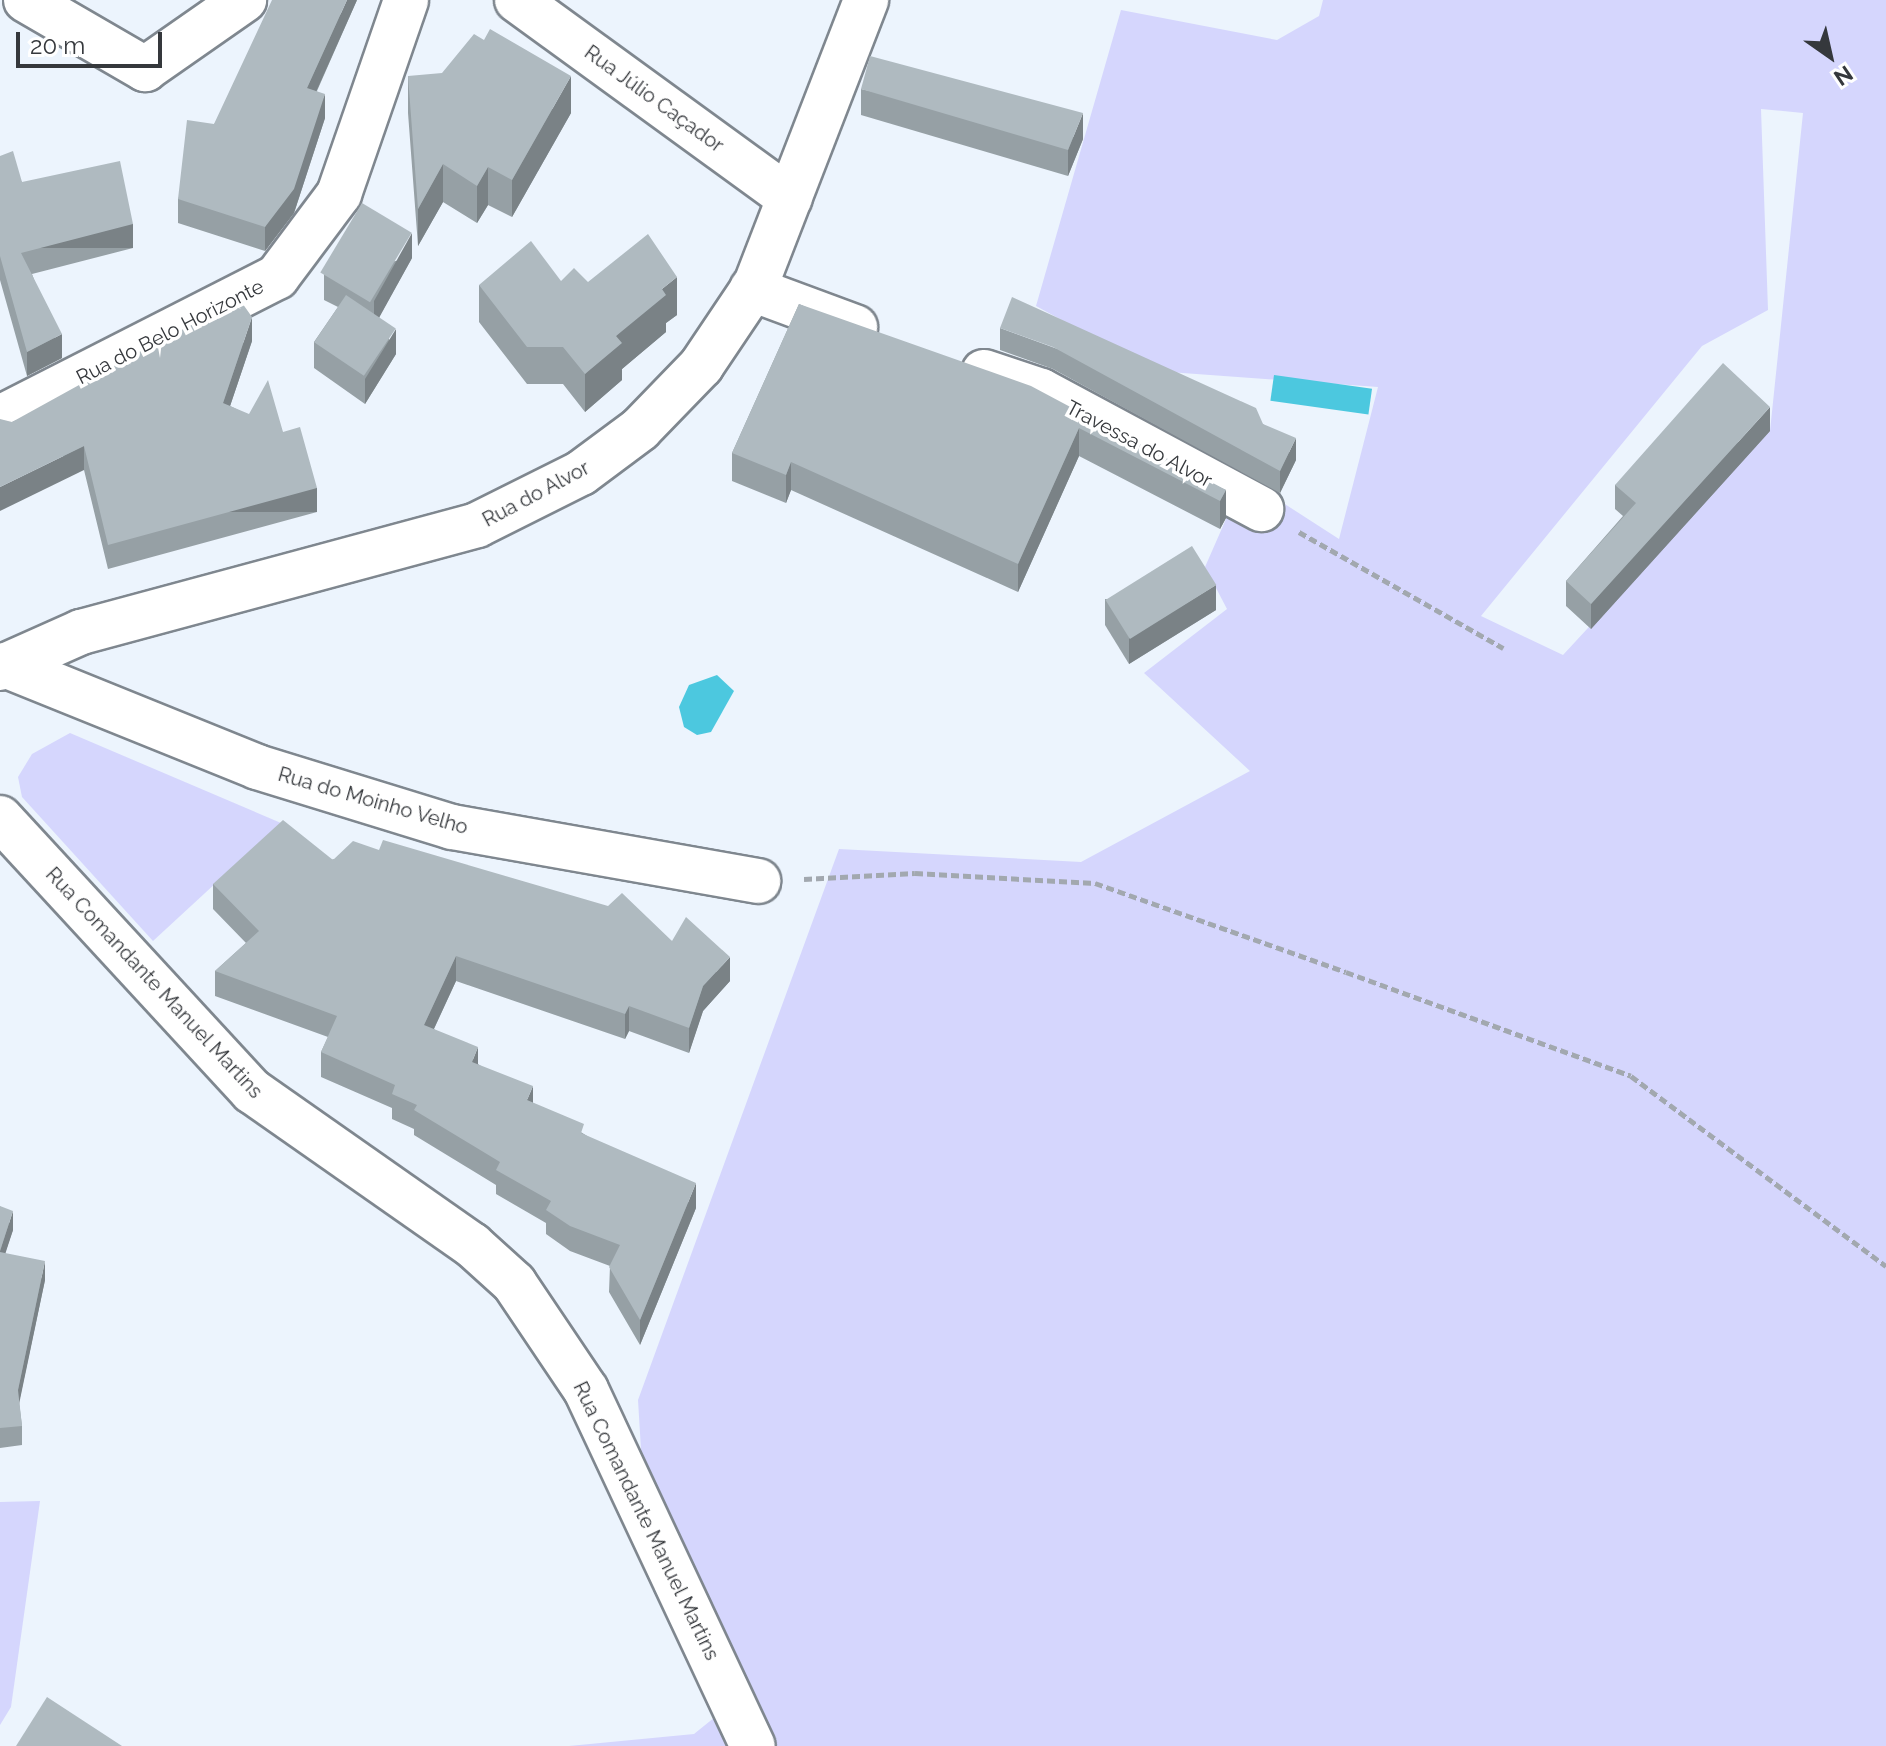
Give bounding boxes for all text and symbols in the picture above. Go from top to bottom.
scale bar [20,16,166,66]
north arrow [1790,16,1870,96]
text: 20 m [30,31,85,60]
street label: Rua Júlio Caçador [579,40,729,158]
text: N [1829,60,1858,91]
street label: Rua do Belo Horizonte [72,274,268,390]
street label: Travessa do Alvor [1062,395,1216,493]
street label: Rua do Alvor [478,456,594,532]
street label: Rua do Moinho Velho [275,762,471,840]
street label: Rua Comandante Manuel Martins [40,862,268,1104]
street label: Rua Comandante Manuel Martins [568,1378,724,1664]

